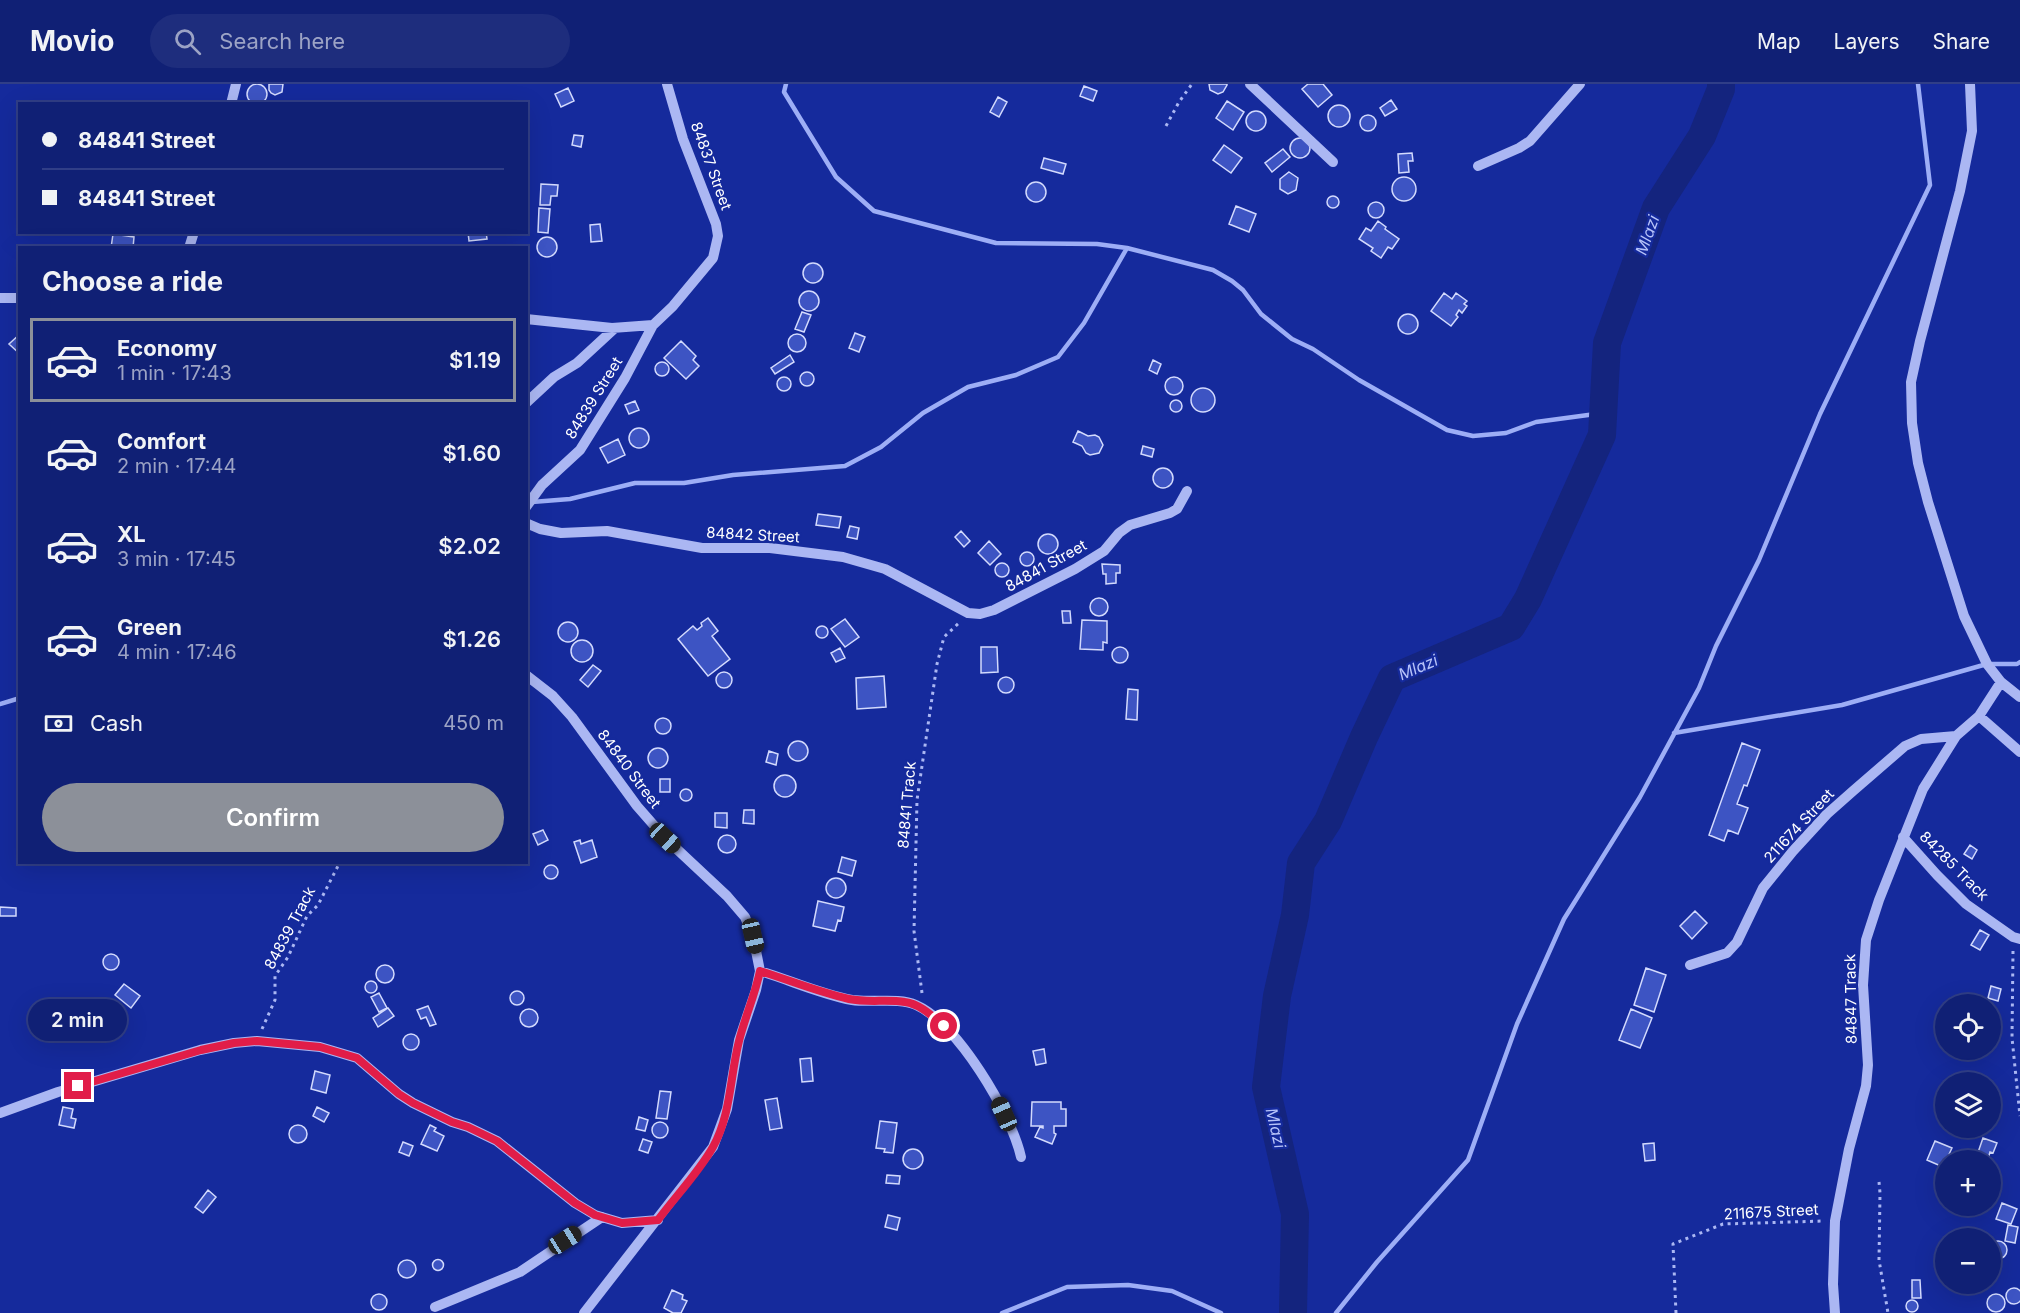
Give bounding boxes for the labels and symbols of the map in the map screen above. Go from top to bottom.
street label: 84837 Street [687,119,736,213]
water label: Mlazi [1631,211,1664,258]
street label: 84839 Street [561,353,626,442]
street label: 84842 Street [706,523,800,546]
street label: 84841 Street [1002,535,1090,596]
water label: Mlazi [1395,649,1442,684]
street label: 84840 Street [594,725,665,812]
street label: 84841 Track [893,760,920,849]
street label: 211674 Street [1759,785,1838,867]
car [646,819,684,857]
street label: 84285 Track [1916,827,1994,905]
street label: 84839 Track [260,883,320,972]
car [740,916,766,956]
street label: 84847 Track [1840,953,1861,1044]
callout: 2 min [28,999,128,1041]
route start [930,1012,957,1039]
route end [64,1072,91,1099]
car [988,1094,1020,1134]
water label: Mlazi [1262,1106,1291,1151]
street label: 211675 Street [1723,1200,1819,1223]
car [545,1223,585,1257]

